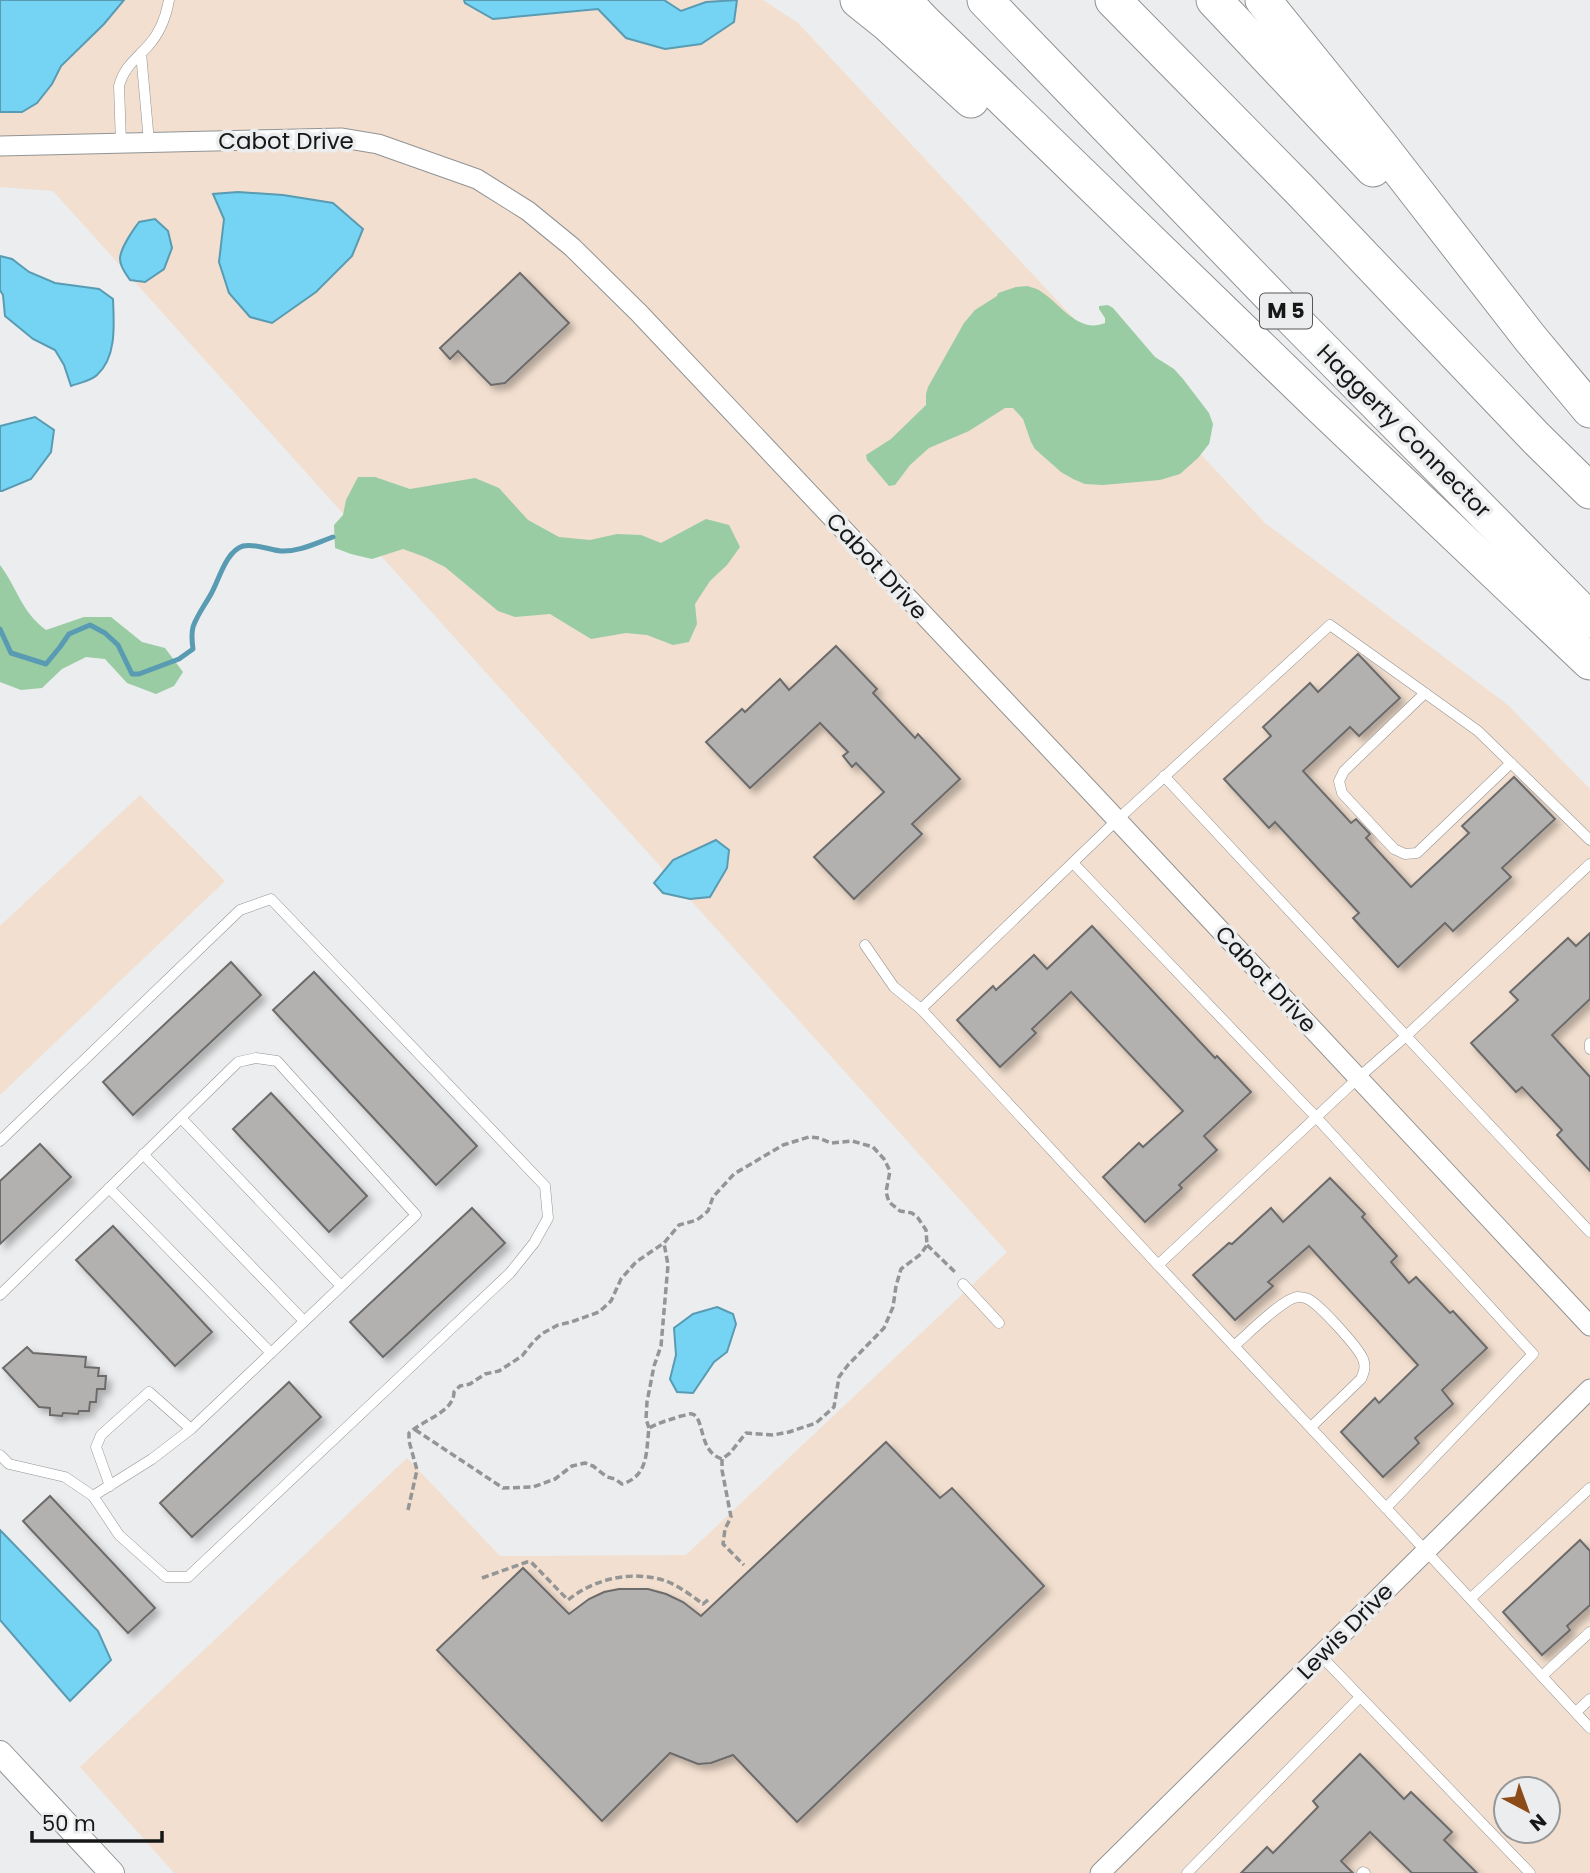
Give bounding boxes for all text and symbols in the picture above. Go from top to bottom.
street label: Cabot Drive [218,125,354,157]
road number: M 5 [1260,294,1312,328]
street label: Haggerty Connector [1310,337,1498,525]
street label: Cabot Drive [819,505,935,627]
street label: Cabot Drive [1208,918,1324,1040]
street label: Lewis Drive [1290,1576,1400,1686]
north arrow [1492,1775,1562,1845]
scale bar [32,1800,161,1844]
text: N [1524,1808,1552,1837]
text: 50 m [42,1809,96,1838]

